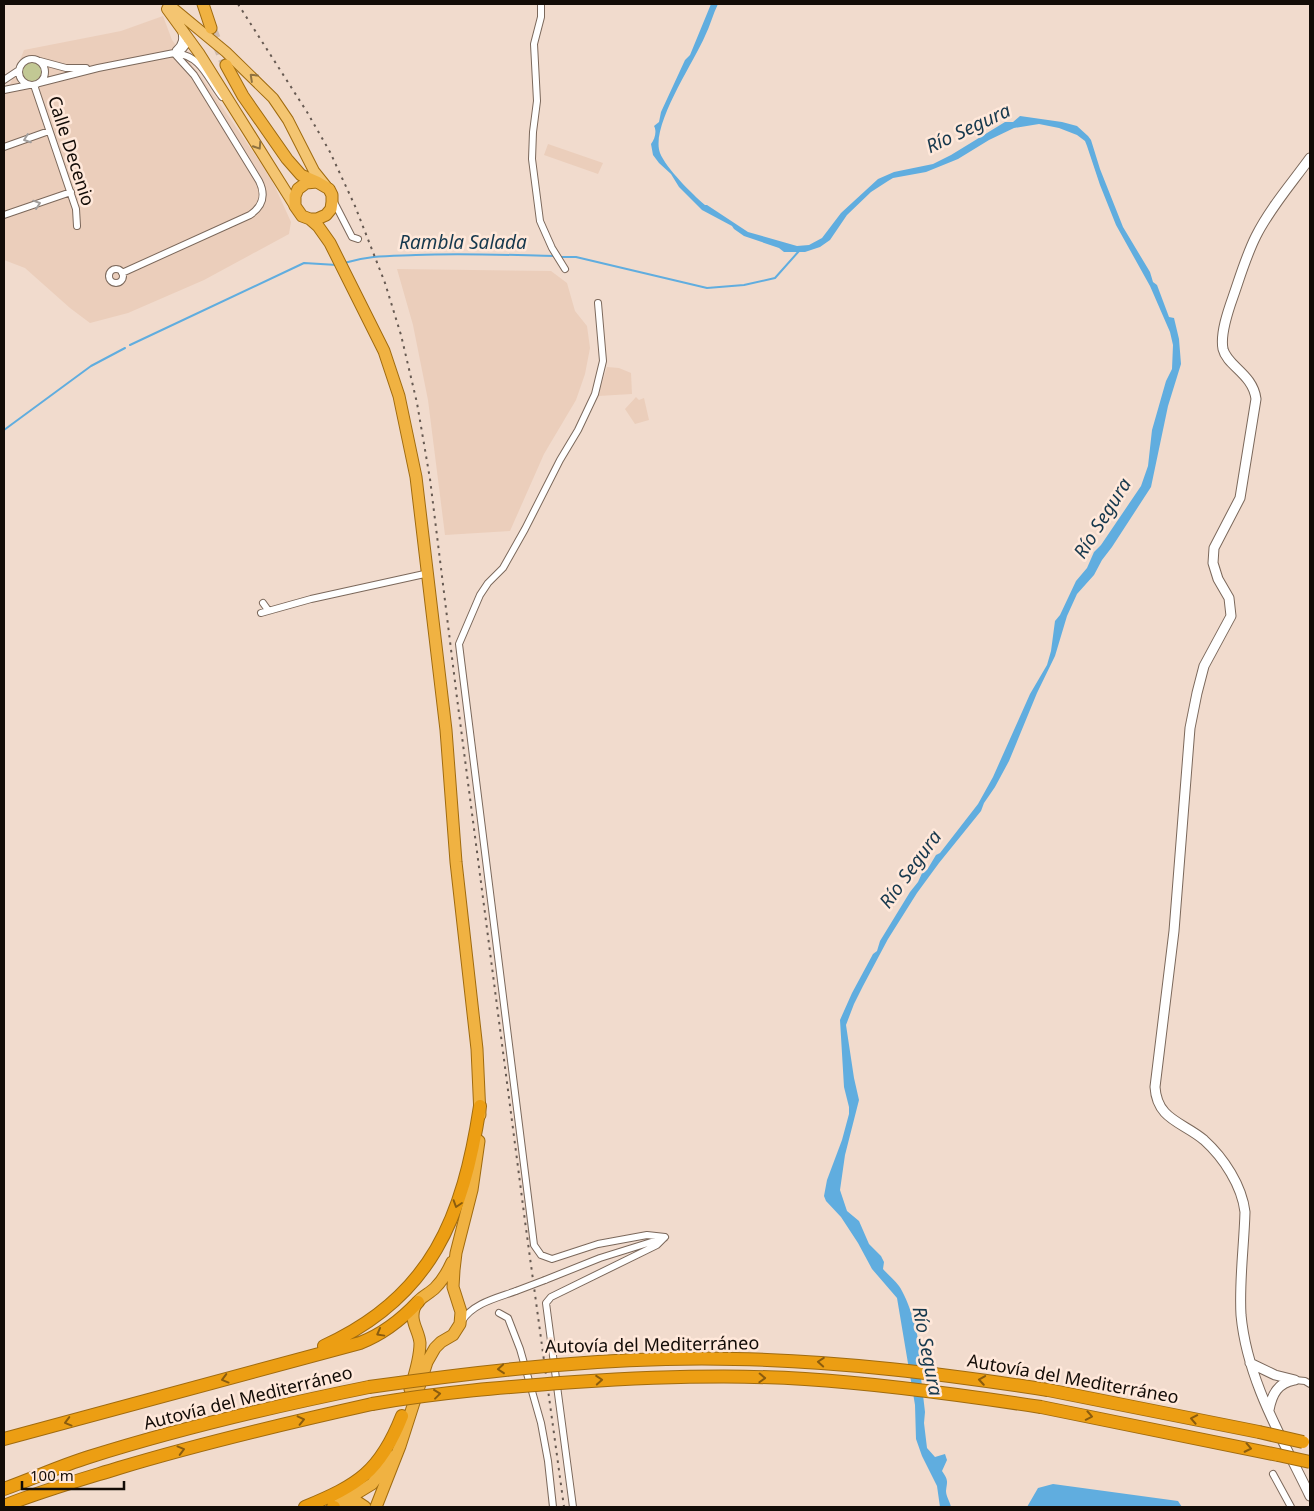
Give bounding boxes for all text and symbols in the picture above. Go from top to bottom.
one-way arrow [250,74,259,83]
street label: Calle Decenio [43,93,101,209]
water label: Río Segura [922,97,1015,159]
one-way arrow [23,133,31,143]
one-way arrow [252,141,261,150]
one-way arrow [32,200,41,210]
water label: Rambla Salada [399,229,527,255]
water label: Río Segura [1067,473,1137,563]
water label: Río Segura [873,825,947,913]
one-way arrow [453,1200,463,1208]
water label: Río Segura [907,1304,949,1398]
one-way arrow [377,1327,386,1337]
street label: Autovía del Mediterráneo [545,1330,759,1358]
street label: Autovía del Mediterráneo [966,1348,1181,1408]
one-way arrow [816,1357,824,1368]
street label: Autovía del Mediterráneo [141,1359,355,1435]
one-way arrow [497,1363,505,1374]
one-way arrow [758,1372,766,1383]
one-way arrow [221,1373,229,1384]
one-way arrow [596,1375,604,1386]
one-way arrow [978,1375,986,1385]
one-way arrow [434,1389,442,1400]
one-way arrow [1084,1411,1093,1421]
one-way arrow [297,1415,306,1426]
one-way arrow [1190,1415,1199,1425]
one-way arrow [64,1416,73,1427]
one-way arrow [1244,1443,1252,1453]
one-way arrow [177,1445,185,1455]
scale bar [22,1458,125,1490]
text: 100 m [30,1465,74,1485]

